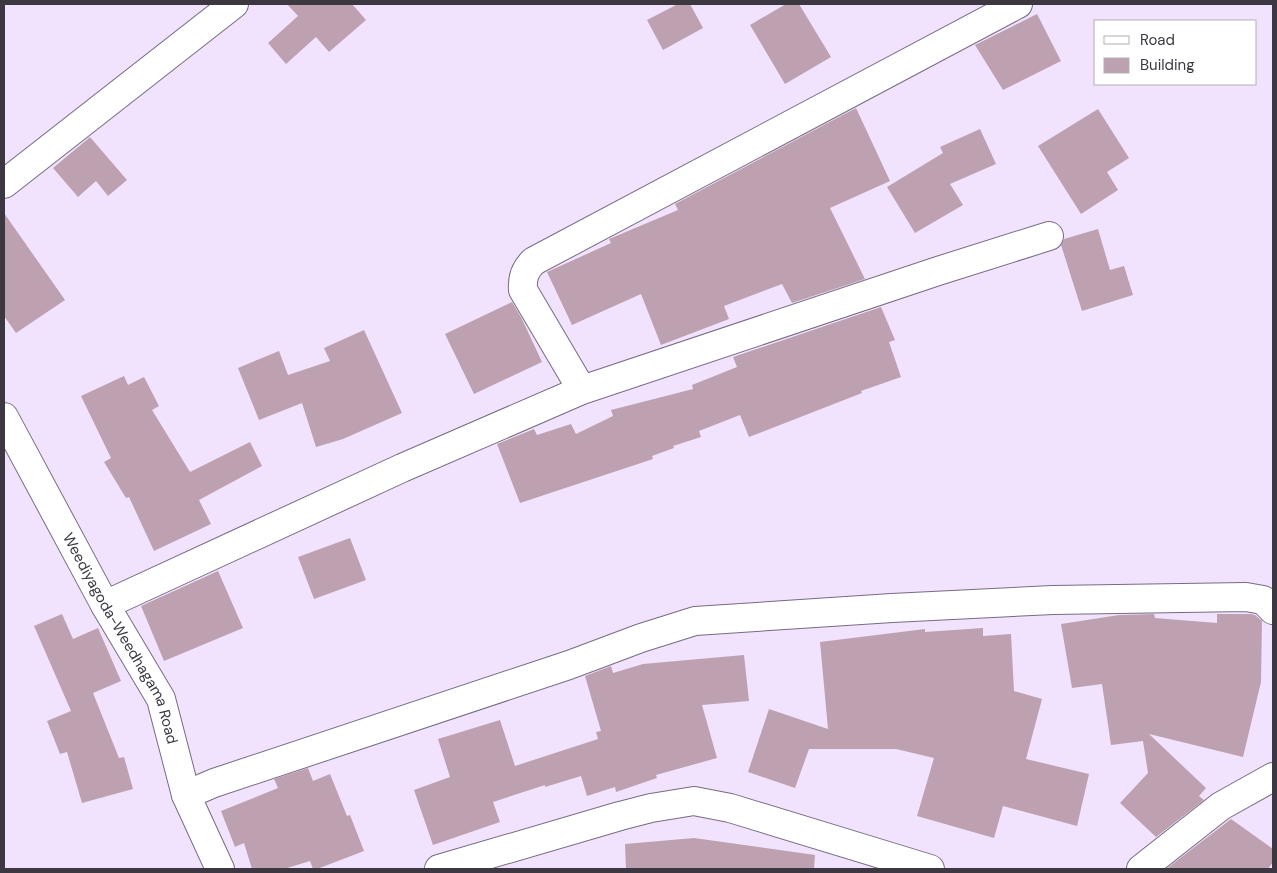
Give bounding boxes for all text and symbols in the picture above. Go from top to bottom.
legend [1094,20,1257,85]
text: Road [1140,30,1175,50]
text: Building [1140,55,1195,75]
street label: Weediyagoda-Weedhagama Road [58,529,182,746]

